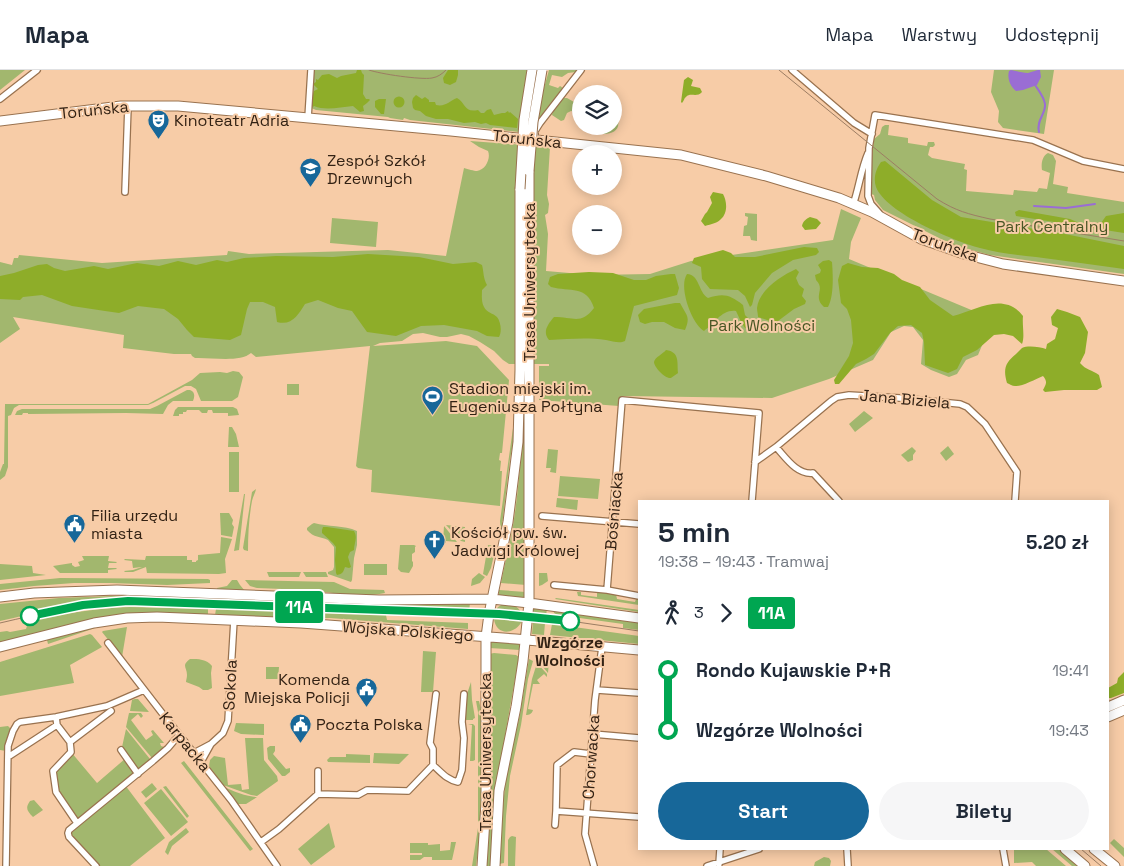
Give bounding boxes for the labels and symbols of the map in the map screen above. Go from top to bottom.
street label: Toruńska [58,96,130,124]
theatre icon: Kinoteatr Adria [146,108,170,139]
place label: Kinoteatr Adria [174,110,289,131]
street label: Toruńska [491,125,563,153]
place label: Zespół Szkół Drzewnych [327,150,426,189]
school or university icon: Zespół Szkół Drzewnych [299,157,323,188]
street label: Trasa Uniwersytecka [519,202,540,362]
park label: Park Centralny [996,216,1108,237]
street label: Toruńska [909,223,981,267]
park label: Park Wolności [709,315,815,336]
place label: Stadion miejski im. Eugeniusza Połtyna [449,378,602,417]
sports icon: Stadion miejski im. Eugeniusza Połtyna [421,385,445,416]
street label: Jana Biziela [859,385,951,413]
street label: Bośniacka [600,471,628,551]
place label: Filia urzędu miasta [91,505,178,544]
public building icon: Filia urzędu miasta [63,512,87,543]
place label: Kościół pw. św. Jadwigi Królowej [451,522,580,561]
church icon: Kościół pw. św. Jadwigi Królowej [423,529,447,560]
line badge: 11A [270,591,328,623]
unlabelled marker [20,606,40,626]
marker: Wzgórze Wolności [560,611,580,631]
street label: Wojska Polskiego [342,616,474,646]
place label: Wzgórze Wolności [535,632,605,671]
street label: Sokola [218,659,242,711]
place label: Komenda Miejska Policji [244,669,350,708]
street label: Trasa Uniwersytecka [475,672,496,832]
public building icon: Komenda Miejska Policji [354,676,378,707]
street label: Karpacka [154,708,216,776]
public building icon: Poczta Polska [288,712,312,743]
place label: Poczta Polska [316,714,423,735]
street label: Chorwacka [578,714,604,800]

